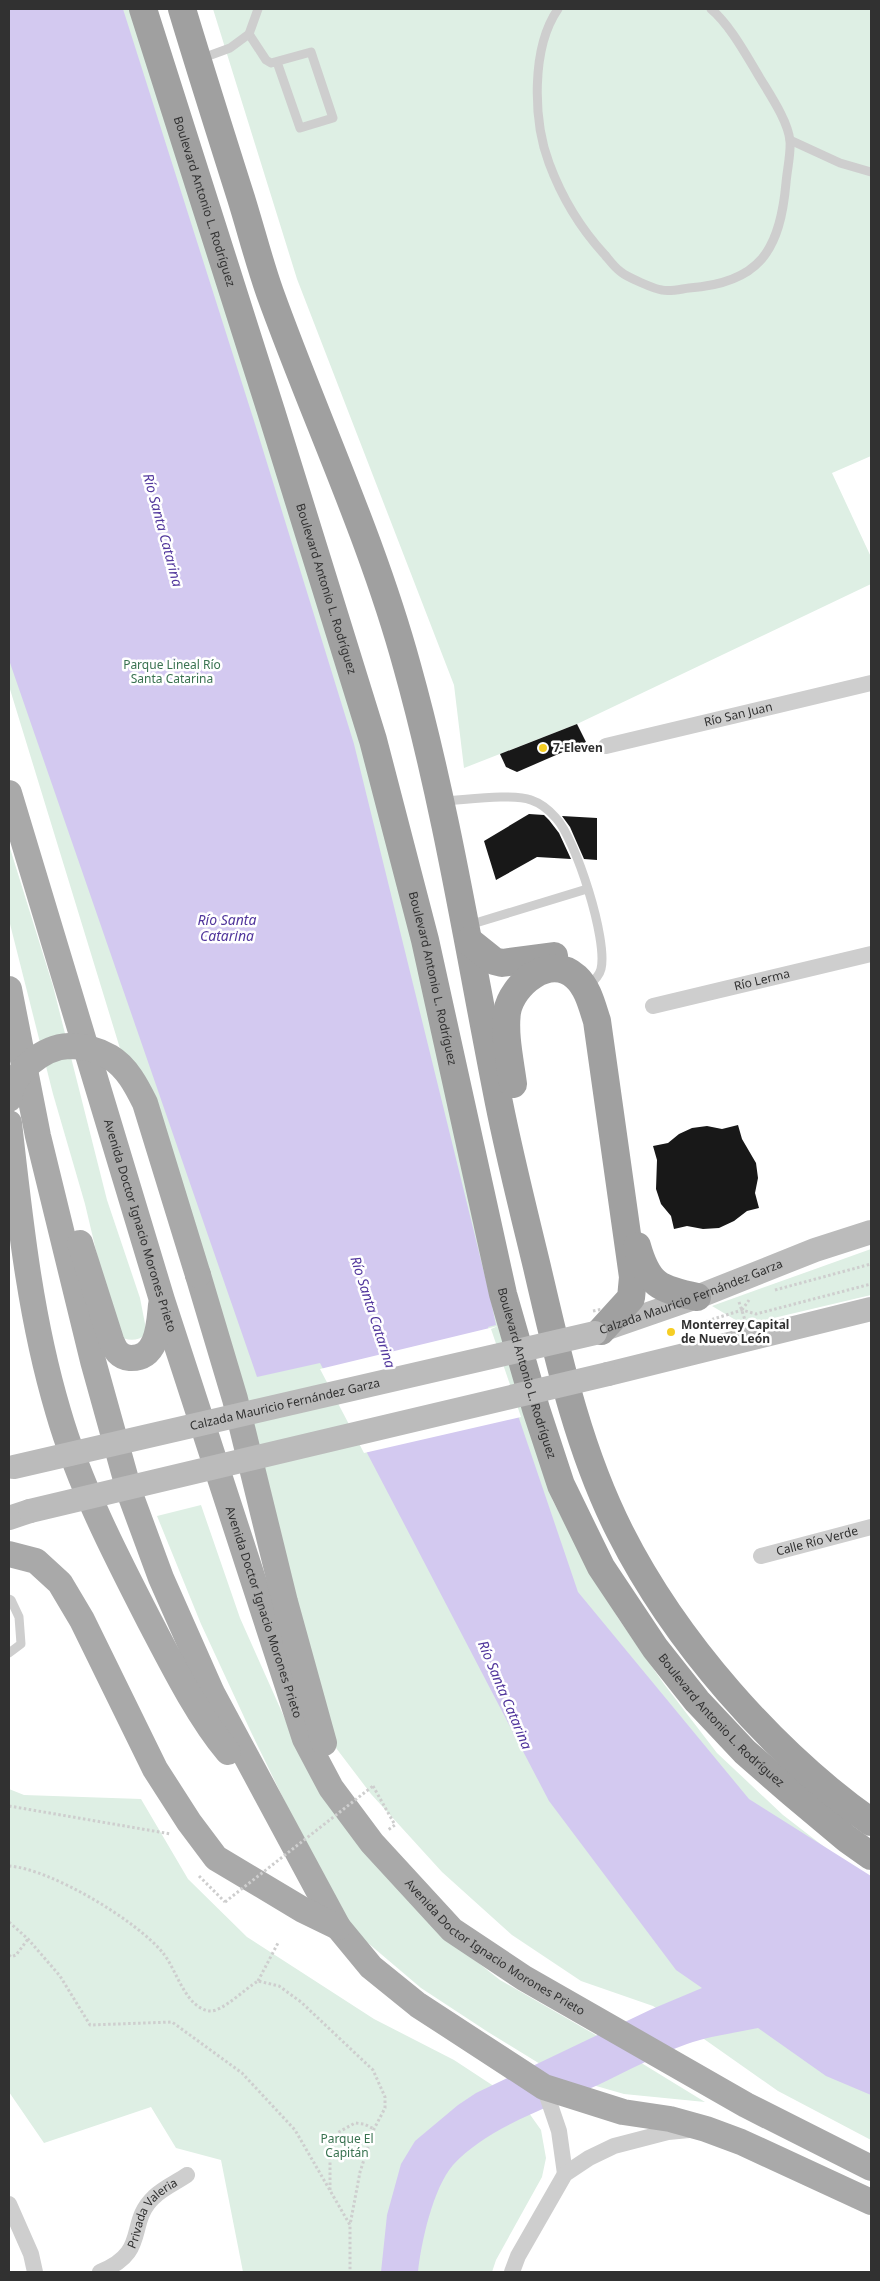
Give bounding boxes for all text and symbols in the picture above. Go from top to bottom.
street label: Boulevard Antonio L. Rodríguez [170,114,240,289]
water label: Río Santa Catarina [139,471,188,589]
street label: Boulevard Antonio L. Rodríguez [292,501,361,676]
park label: Parque Lineal Río Santa Catarina [123,656,221,687]
street label: Río San Juan [702,698,774,730]
place label: 7-Eleven [553,739,603,756]
marker: 7-Eleven [537,742,549,754]
street label: Boulevard Antonio L. Rodríguez [405,889,461,1067]
water label: Río Santa Catarina [198,910,256,945]
street label: Río Lerma [732,965,792,994]
street label: Avenida Doctor Ignacio Morones Prieto [100,1117,181,1334]
water label: Río Santa Catarina [346,1253,401,1370]
street label: Calzada Mauricio Fernández Garza [597,1255,785,1338]
street label: Boulevard Antonio L. Rodríguez [494,1286,561,1461]
place label: Monterrey Capital de Nuevo León [681,1316,789,1347]
marker: Monterrey Capital de Nuevo León [665,1326,677,1338]
street label: Calzada Mauricio Fernández Garza [188,1374,382,1434]
street label: Avenida Doctor Ignacio Morones Prieto [222,1504,307,1720]
street label: Calle Río Verde [774,1522,860,1560]
water label: Río Santa Catarina [474,1637,537,1752]
street label: Boulevard Antonio L. Rodríguez [655,1650,789,1791]
street label: Avenida Doctor Ignacio Morones Prieto [401,1875,588,2019]
park label: Parque El Capitán [320,2130,374,2161]
street label: Privada Valeria [123,2174,180,2251]

